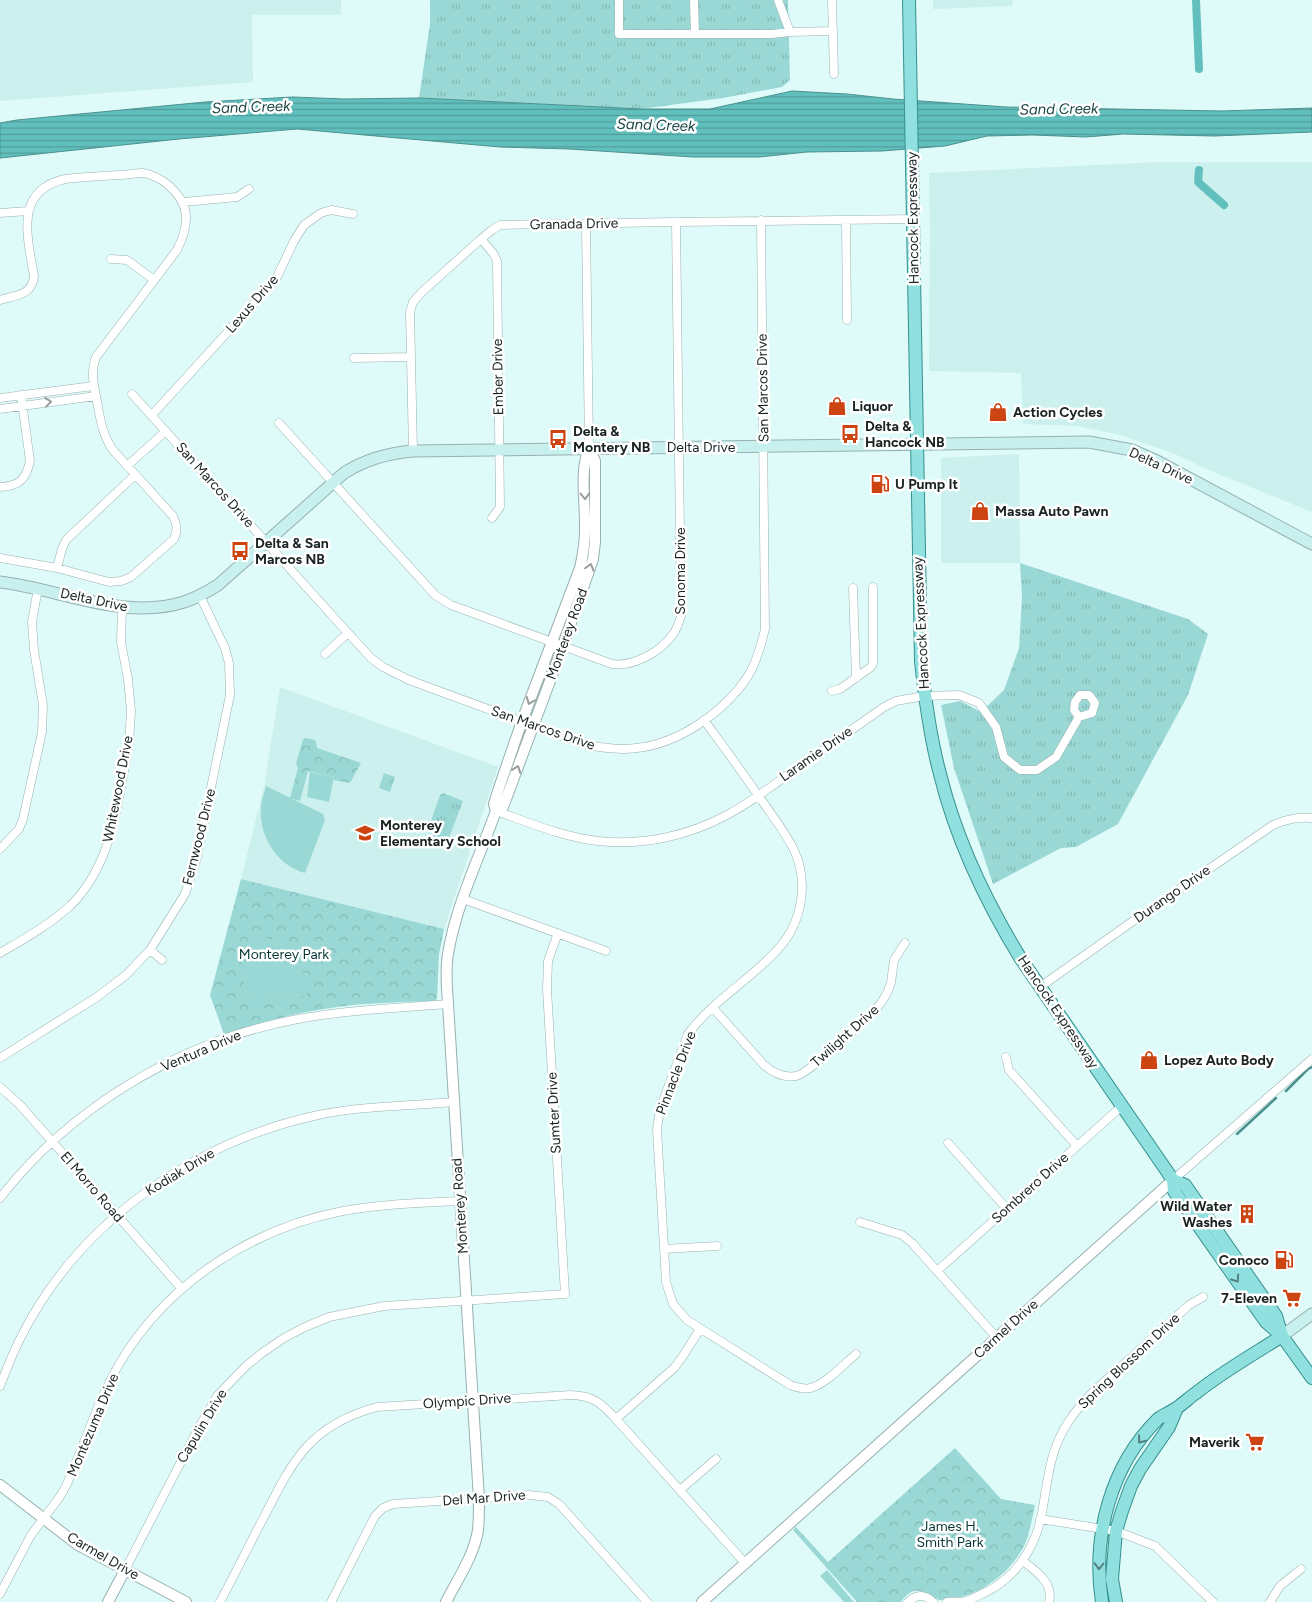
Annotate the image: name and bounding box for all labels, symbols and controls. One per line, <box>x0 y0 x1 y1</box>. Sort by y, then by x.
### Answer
water label: Sand Creek <box>211 97 291 117</box>
water label: Sand Creek <box>1020 99 1099 119</box>
water label: Sand Creek <box>616 115 696 135</box>
street label: Hancock Expressway <box>903 151 923 285</box>
street label: Granada Drive <box>530 215 619 233</box>
street label: Lexus Drive <box>222 271 282 337</box>
street label: San Marcos Drive <box>754 333 772 443</box>
street label: Ember Drive <box>489 338 507 415</box>
shop icon: Liquor <box>826 395 848 417</box>
one-way arrow <box>44 397 52 408</box>
place label: Liquor <box>852 398 894 415</box>
shop icon: Action Cycles <box>987 401 1009 423</box>
place label: Action Cycles <box>1013 404 1103 421</box>
place label: Delta & Hancock NB <box>865 418 945 451</box>
place label: Delta & Montery NB <box>573 423 651 456</box>
bus stop icon: Delta & Hancock NB <box>839 423 861 445</box>
bus stop icon: Delta & Montery NB <box>547 428 569 450</box>
street label: San Marcos Drive <box>172 439 258 531</box>
street label: Delta Drive <box>667 439 736 456</box>
street label: Delta Drive <box>1126 444 1196 488</box>
fuel station icon: U Pump It <box>869 473 891 495</box>
place label: U Pump It <box>895 476 959 493</box>
one-way arrow <box>579 492 590 500</box>
shop icon: Massa Auto Pawn <box>969 500 991 522</box>
place label: Massa Auto Pawn <box>995 503 1108 520</box>
street label: Sonoma Drive <box>672 527 689 615</box>
place label: Delta & San Marcos NB <box>255 535 329 568</box>
bus stop icon: Delta & San Marcos NB <box>229 540 251 562</box>
street label: Hancock Expressway <box>909 556 933 690</box>
one-way arrow <box>585 563 595 571</box>
street label: Delta Drive <box>59 585 130 616</box>
street label: Monterey Road <box>543 586 591 682</box>
one-way arrow <box>525 696 536 705</box>
street label: San Marcos Drive <box>489 702 598 754</box>
street label: Laramie Drive <box>776 722 856 785</box>
street label: Whitewood Drive <box>99 734 137 844</box>
one-way arrow <box>511 765 521 773</box>
street label: Fernwood Drive <box>179 787 219 887</box>
place label: Monterey Elementary School <box>380 817 501 850</box>
school or university icon: Monterey Elementary School <box>354 822 376 844</box>
street label: Durango Drive <box>1131 861 1214 927</box>
park label: Monterey Park <box>239 946 329 963</box>
street label: Hancock Expressway <box>1014 952 1103 1072</box>
street label: Twilight Drive <box>808 1001 883 1071</box>
street label: Ventura Drive <box>158 1026 244 1076</box>
street label: Pinnacle Drive <box>652 1028 700 1117</box>
shop icon: Lopez Auto Body <box>1138 1049 1160 1071</box>
place label: Lopez Auto Body <box>1164 1052 1275 1069</box>
street label: Sumter Drive <box>543 1071 565 1154</box>
street label: Kodiak Drive <box>142 1145 218 1199</box>
street label: El Morro Road <box>57 1148 127 1226</box>
street label: Sombrero Drive <box>988 1149 1072 1227</box>
street label: Monterey Road <box>448 1158 472 1254</box>
place label: Wild Water Washes <box>1160 1198 1233 1231</box>
building icon: Wild Water Washes <box>1236 1203 1258 1225</box>
fuel station icon: Conoco <box>1273 1249 1295 1271</box>
place label: Conoco <box>1219 1252 1269 1269</box>
one-way arrow <box>1230 1273 1239 1283</box>
supermarket icon: 7-Eleven <box>1281 1287 1303 1309</box>
place label: 7-Eleven <box>1221 1290 1277 1307</box>
street label: Carmel Drive <box>970 1296 1042 1362</box>
street label: Spring Blossom Drive <box>1075 1309 1184 1413</box>
street label: Montezuma Drive <box>64 1371 123 1479</box>
street label: Capulin Drive <box>173 1386 231 1466</box>
street label: Olympic Drive <box>422 1389 512 1413</box>
supermarket icon: Maverik <box>1244 1431 1266 1453</box>
one-way arrow <box>1138 1434 1147 1443</box>
place label: Maverik <box>1189 1434 1240 1451</box>
street label: Del Mar Drive <box>442 1487 527 1509</box>
park label: James H. Smith Park <box>917 1518 984 1551</box>
street label: Carmel Drive <box>64 1529 142 1584</box>
one-way arrow <box>1094 1562 1104 1570</box>

